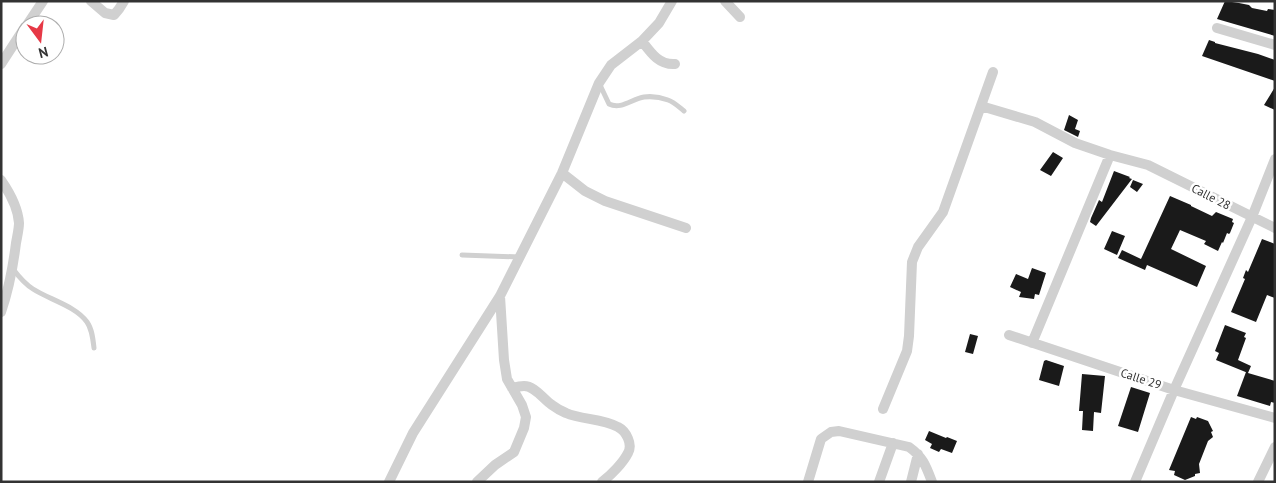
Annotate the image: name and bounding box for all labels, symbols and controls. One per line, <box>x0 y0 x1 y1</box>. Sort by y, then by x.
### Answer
north arrow <box>15 15 65 65</box>
text: N <box>37 43 50 62</box>
street label: Calle 28 <box>1189 180 1233 213</box>
street label: Calle 29 <box>1119 365 1163 392</box>

